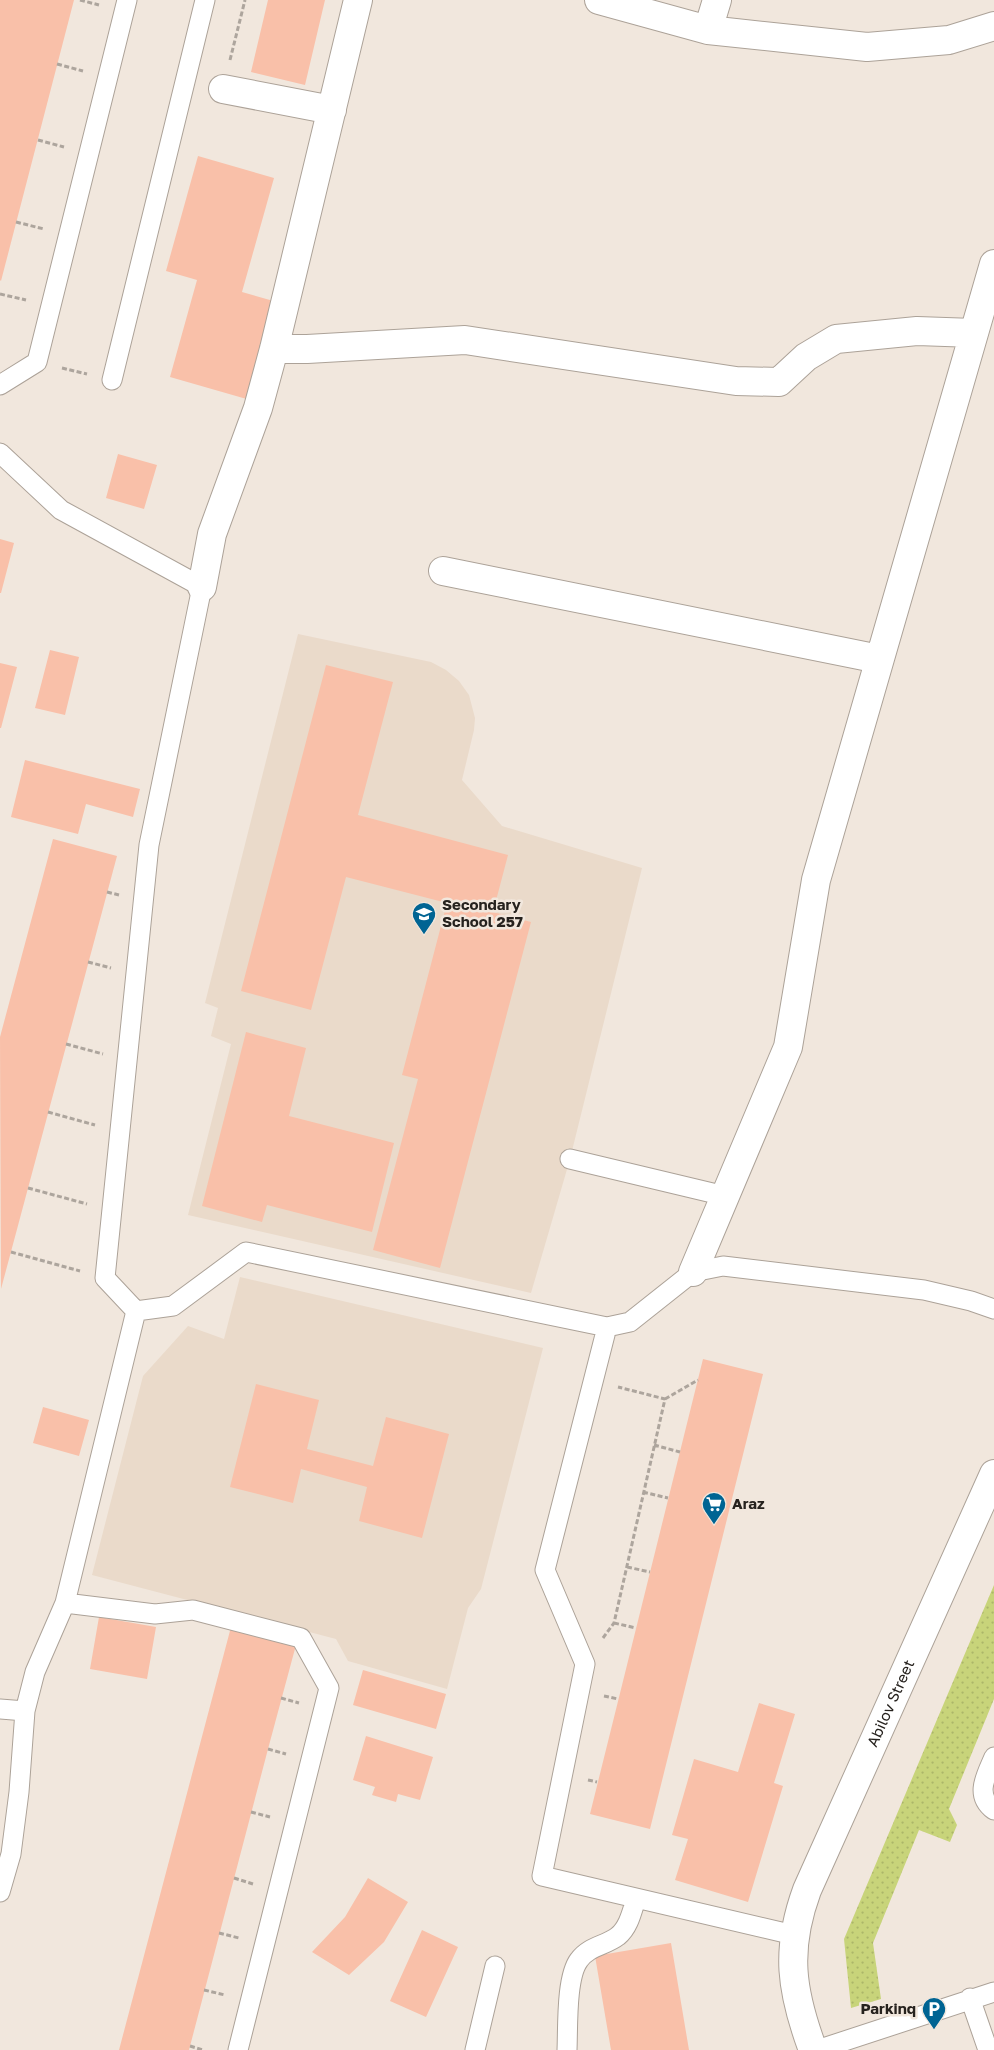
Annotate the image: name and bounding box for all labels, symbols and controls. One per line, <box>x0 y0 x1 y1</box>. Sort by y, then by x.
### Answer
place label: Secondary School 257 <box>442 895 523 930</box>
school or university icon: Secondary School 257 <box>411 901 437 935</box>
supermarket icon: Araz <box>701 1491 727 1525</box>
place label: Araz <box>732 1494 765 1512</box>
street label: Abilov Street <box>863 1657 917 1749</box>
parking icon: Parkinq <box>921 1996 947 2030</box>
place label: Parkinq <box>861 1999 916 2017</box>

